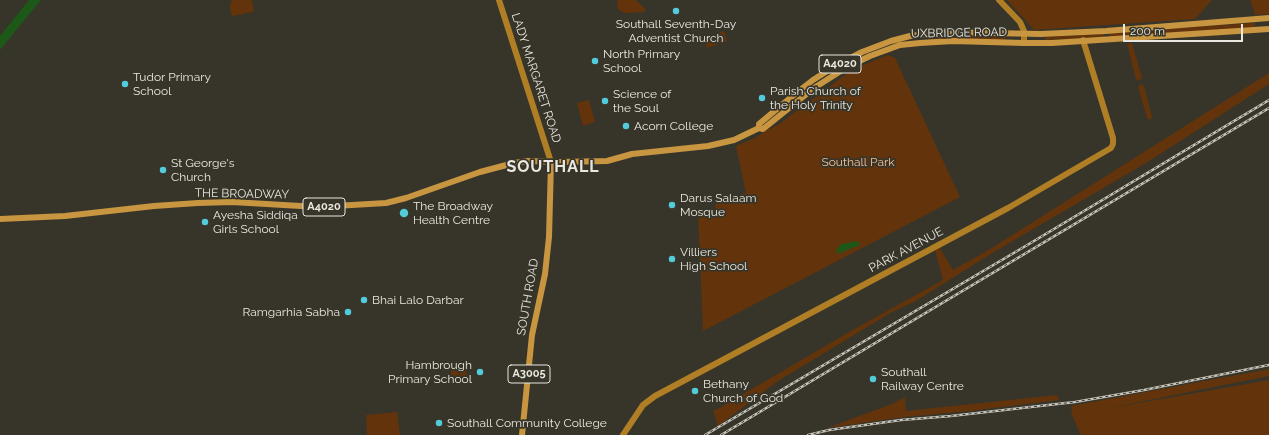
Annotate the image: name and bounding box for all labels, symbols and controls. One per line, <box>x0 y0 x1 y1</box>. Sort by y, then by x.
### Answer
marker: Southall Seventh-Day Adventist Church <box>671 6 681 16</box>
street label: LADY MARGARET ROAD <box>508 11 564 145</box>
scale bar <box>1125 16 1245 42</box>
place label: Southall Seventh-Day Adventist Church <box>616 17 736 45</box>
text: 200 m <box>1130 24 1165 38</box>
street label: UXBRIDGE ROAD <box>911 25 1007 41</box>
place label: North Primary School <box>603 47 680 75</box>
road number: A4020 <box>819 55 861 73</box>
marker: North Primary School <box>590 56 600 66</box>
place label: Tudor Primary School <box>133 70 211 98</box>
marker: Tudor Primary School <box>120 79 130 89</box>
place label: Parish Church of the Holy Trinity <box>770 84 861 112</box>
place label: Science of the Soul <box>613 87 671 115</box>
marker: Parish Church of the Holy Trinity <box>757 93 767 103</box>
marker: Science of the Soul <box>600 96 610 106</box>
place label: Acorn College <box>634 119 713 133</box>
marker: Acorn College <box>621 121 631 131</box>
park label: Southall Park <box>821 155 895 169</box>
place label: St George's Church <box>171 156 234 184</box>
district label: SOUTHALL <box>506 157 600 177</box>
marker: St George's Church <box>158 165 168 175</box>
street label: THE BROADWAY <box>195 186 289 202</box>
place label: Darus Salaam Mosque <box>680 191 756 219</box>
road number: A4020 <box>303 198 345 216</box>
place label: The Broadway Health Centre <box>413 199 493 227</box>
marker: Darus Salaam Mosque <box>667 200 677 210</box>
marker: The Broadway Health Centre <box>398 207 410 219</box>
place label: Ayesha Siddiqa Girls School <box>213 208 298 236</box>
marker: Ayesha Siddiqa Girls School <box>200 217 210 227</box>
street label: PARK AVENUE <box>866 224 946 276</box>
place label: Villiers High School <box>680 245 747 273</box>
marker: Villiers High School <box>667 254 677 264</box>
street label: SOUTH ROAD <box>514 257 542 337</box>
place label: Bhai Lalo Darbar <box>372 293 464 307</box>
marker: Bhai Lalo Darbar <box>359 295 369 305</box>
place label: Ramgarhia Sabha <box>243 305 340 319</box>
marker: Ramgarhia Sabha <box>343 307 353 317</box>
place label: Hambrough Primary School <box>388 358 472 386</box>
road number: A3005 <box>508 365 550 383</box>
place label: Southall Railway Centre <box>881 365 964 393</box>
marker: Hambrough Primary School <box>475 367 485 377</box>
marker: Southall Railway Centre <box>868 374 878 384</box>
place label: Bethany Church of God <box>703 377 783 405</box>
marker: Bethany Church of God <box>690 386 700 396</box>
place label: Southall Community College <box>447 416 607 430</box>
marker: Southall Community College <box>434 418 444 428</box>

